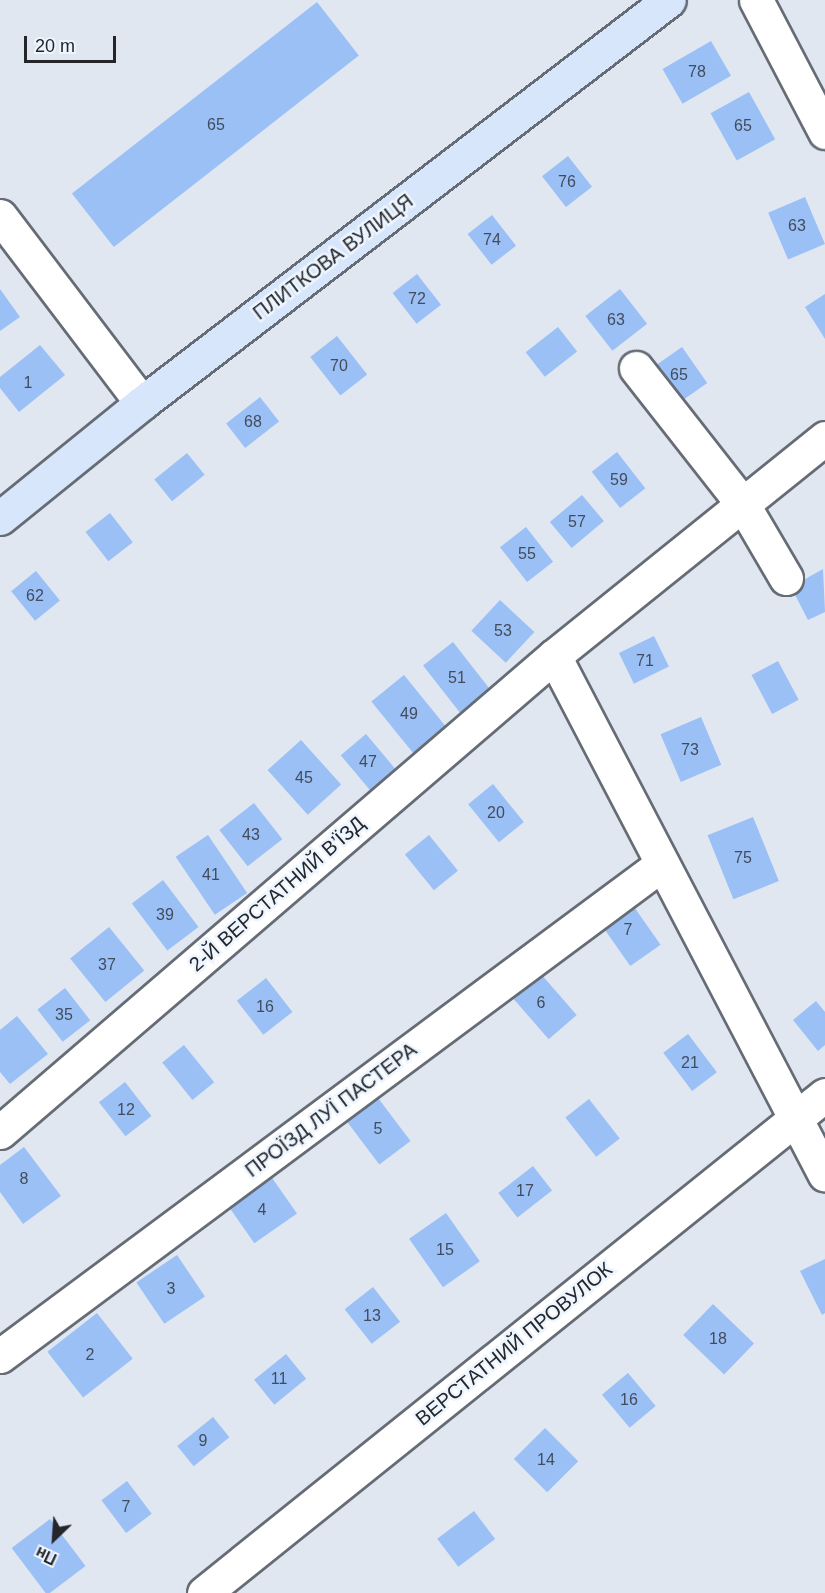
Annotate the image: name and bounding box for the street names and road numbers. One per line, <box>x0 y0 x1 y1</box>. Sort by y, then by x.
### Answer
street label: ПЛИТКОВА ВУЛИЦЯ <box>248 189 418 325</box>
street label: 2-Й ВЕРСТАТНИЙ В’ЇЗД <box>184 811 370 977</box>
street label: ПРОЇЗД ЛУЇ ПАСТЕРА <box>241 1038 421 1182</box>
street label: ВЕРСТАТНИЙ ПРОВУЛОК <box>411 1257 617 1431</box>

